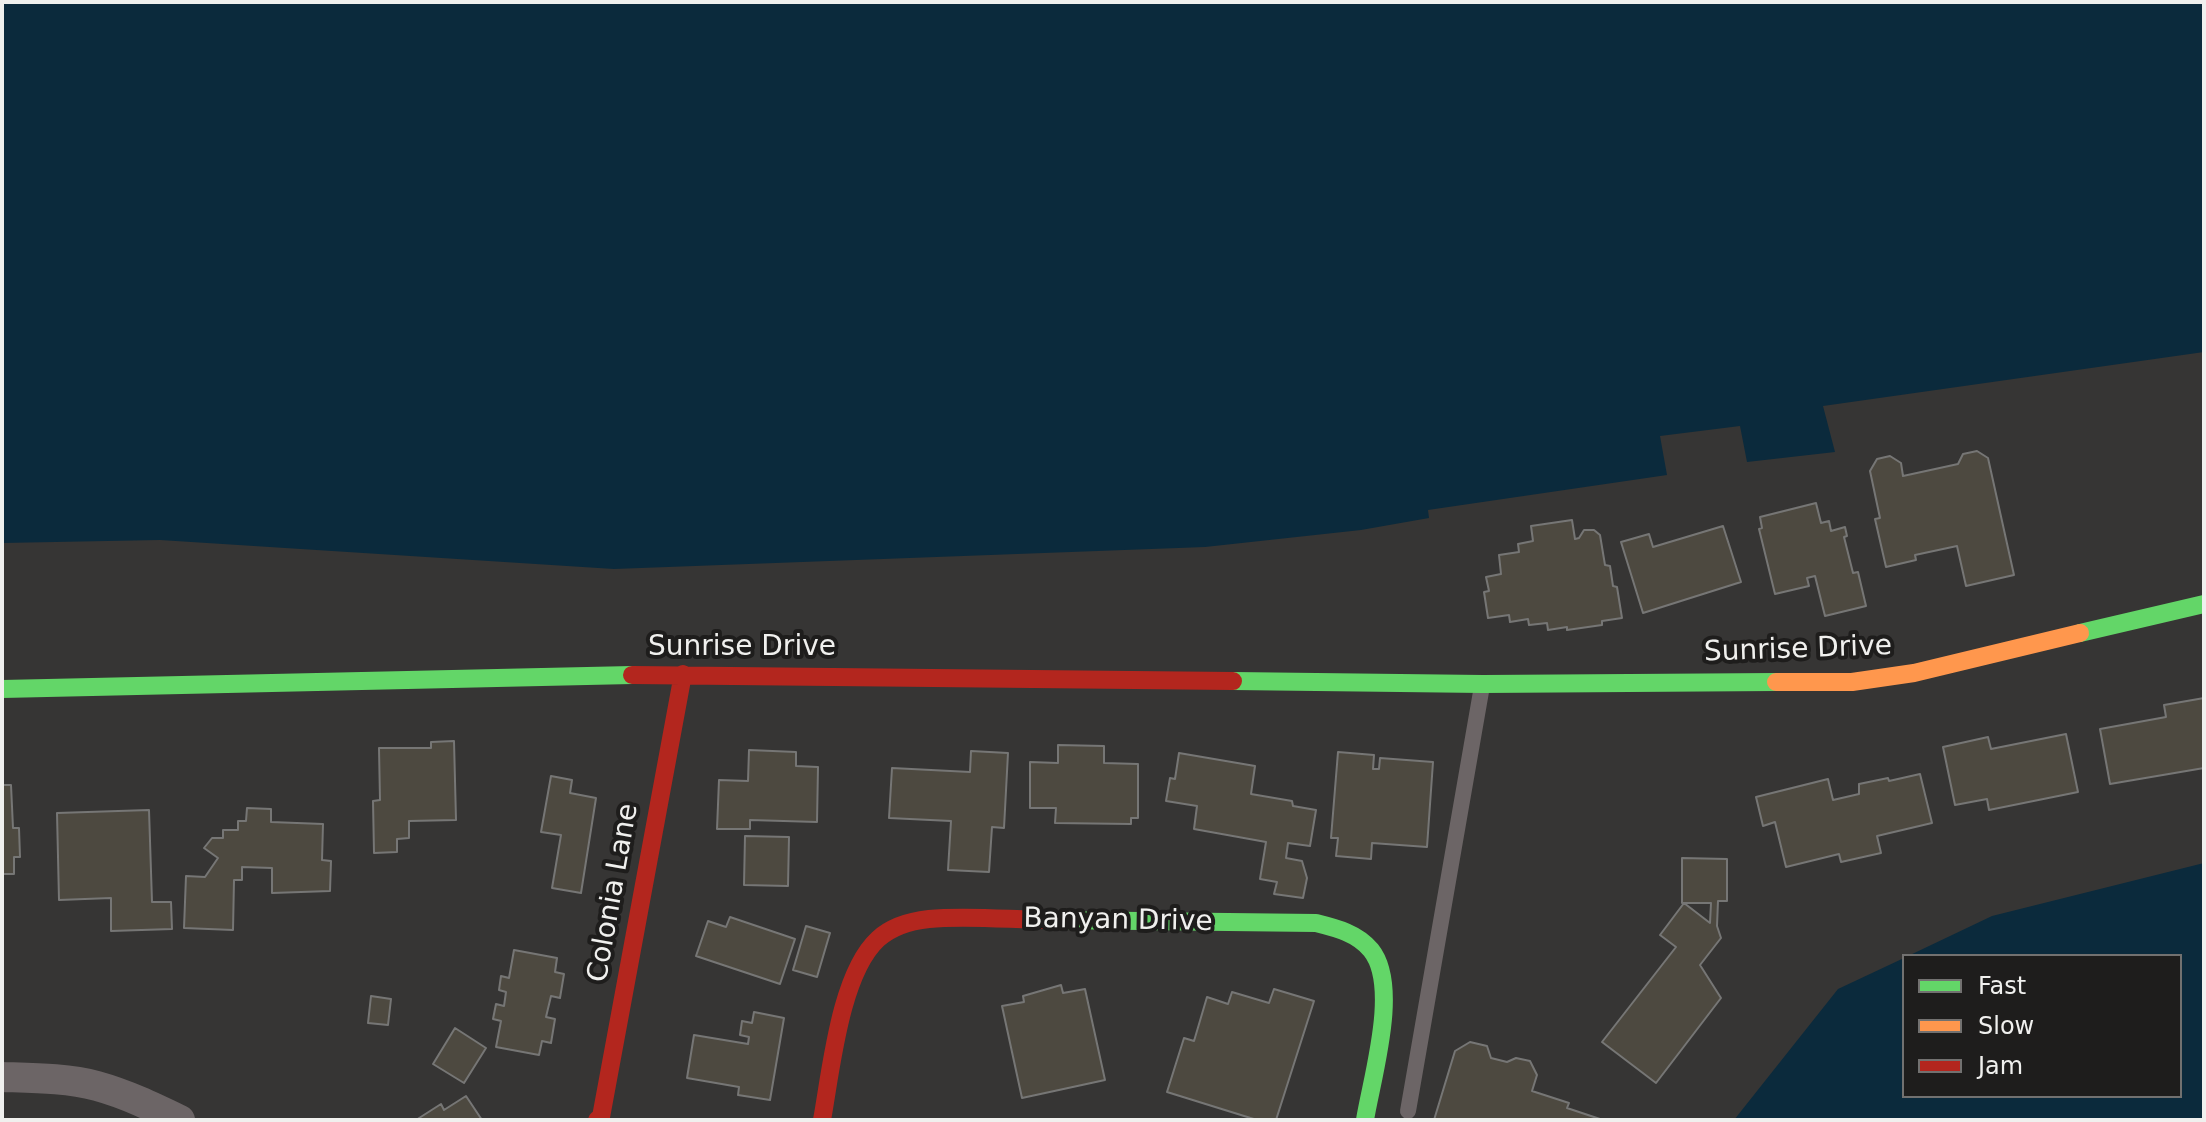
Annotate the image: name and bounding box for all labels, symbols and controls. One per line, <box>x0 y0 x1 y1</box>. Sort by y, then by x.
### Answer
street label: Sunrise Drive <box>1704 630 1892 670</box>
street label: Sunrise Drive <box>648 631 836 665</box>
street label: Colonia Lane <box>582 801 646 985</box>
street label: Banyan Drive <box>1023 903 1213 939</box>
legend <box>1902 954 2182 1098</box>
text: Fast <box>1978 972 2026 1000</box>
text: Slow <box>1978 1012 2034 1040</box>
text: Jam <box>1978 1052 2023 1080</box>

